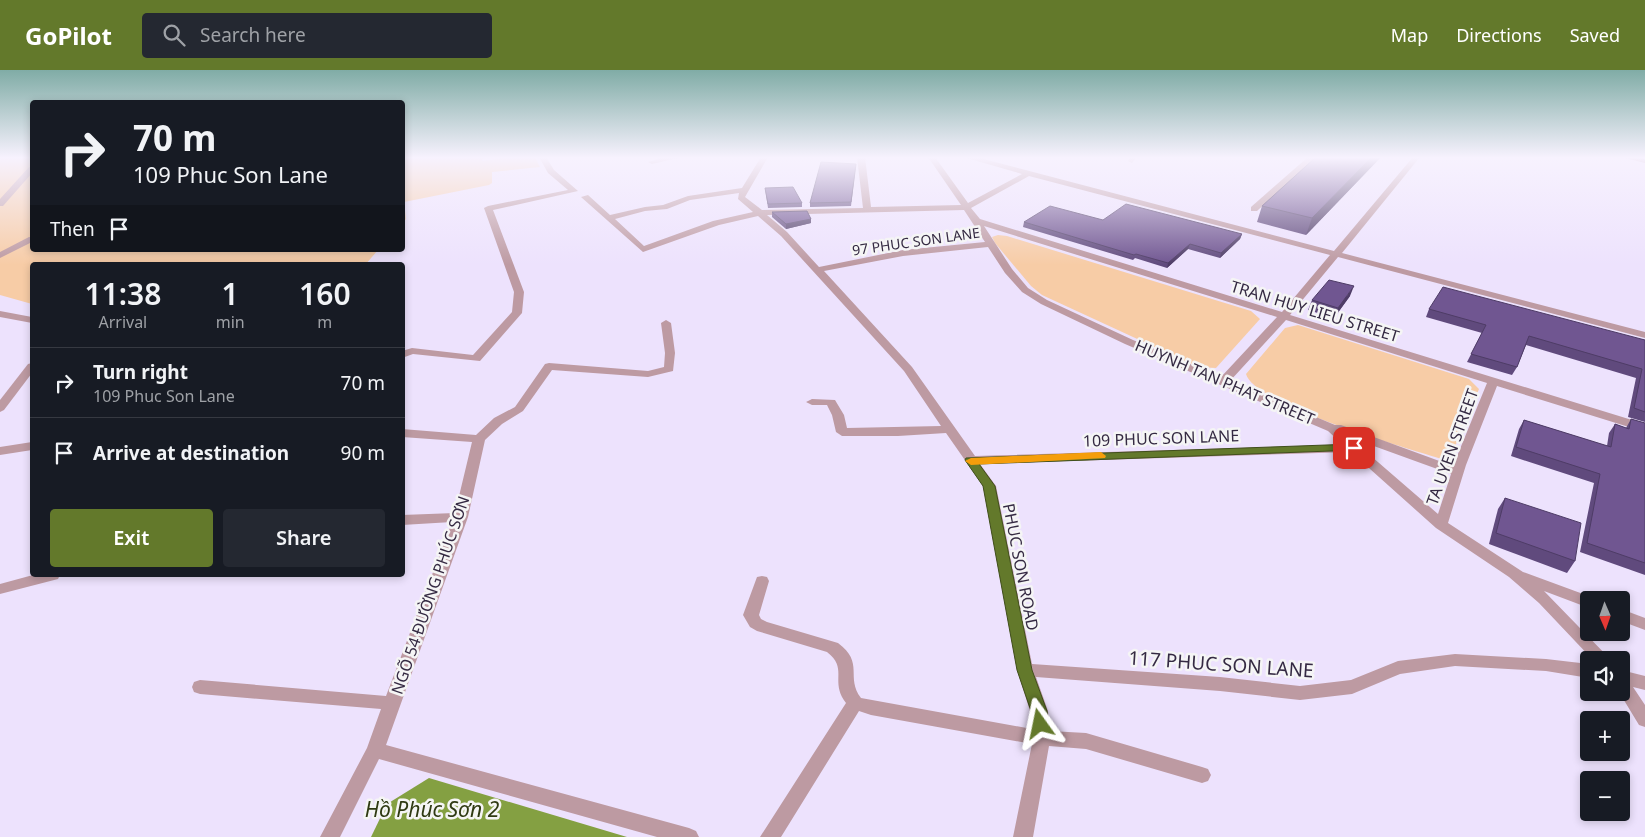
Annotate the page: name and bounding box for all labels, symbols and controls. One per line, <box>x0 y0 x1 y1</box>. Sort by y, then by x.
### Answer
search box <box>142 13 492 58</box>
text: GoPilot <box>25 19 112 52</box>
icon: search <box>160 21 188 49</box>
text: Search here <box>200 22 306 48</box>
text: Map <box>1391 23 1428 47</box>
text: Directions <box>1456 23 1542 47</box>
text: Saved <box>1570 23 1620 47</box>
text: 70 m <box>133 114 216 161</box>
icon: right <box>50 120 115 185</box>
text: 109 Phuc Son Lane <box>133 159 328 189</box>
icon: arrive <box>105 215 133 243</box>
text: Then <box>50 216 95 242</box>
street label: 97 PHUC SON LANE <box>851 223 981 259</box>
text: 11:38 <box>84 273 161 314</box>
text: 1 <box>222 273 239 314</box>
text: 160 <box>299 273 351 314</box>
street label: TRAN HUY LIEU STREET <box>1228 275 1402 347</box>
text: Arrival <box>98 311 147 333</box>
text: min <box>216 311 245 333</box>
text: m <box>317 311 332 333</box>
street label: HUYNH TAN PHAT STREET <box>1132 334 1318 430</box>
text: Turn right <box>93 359 188 385</box>
icon: right <box>50 369 78 397</box>
text: 70 m <box>341 370 385 396</box>
text: 109 Phuc Son Lane <box>93 385 235 407</box>
street label: TA UYEN STREET <box>1421 386 1483 508</box>
street label: 109 PHUC SON LANE <box>1082 424 1240 452</box>
pin <box>1333 427 1375 469</box>
icon: arrive <box>1340 434 1368 462</box>
icon: arrive <box>50 439 78 467</box>
text: Arrive at destination <box>93 440 289 466</box>
text: 90 m <box>341 440 385 466</box>
street label: NGÕ 54 ĐƯỜNG PHÚC SƠN <box>386 493 474 697</box>
street label: PHUC SON ROAD <box>998 502 1044 632</box>
button: Exit <box>50 509 213 567</box>
button: Share <box>223 509 385 567</box>
north arrow <box>1580 591 1630 641</box>
map controls <box>1580 591 1630 821</box>
street label: 117 PHUC SON LANE <box>1127 645 1315 683</box>
button: sound <box>1580 651 1630 701</box>
position arrow <box>1013 697 1065 749</box>
button: + <box>1580 711 1630 761</box>
button: − <box>1580 771 1630 821</box>
water label: Hồ Phúc Sơn 2 <box>365 795 500 823</box>

